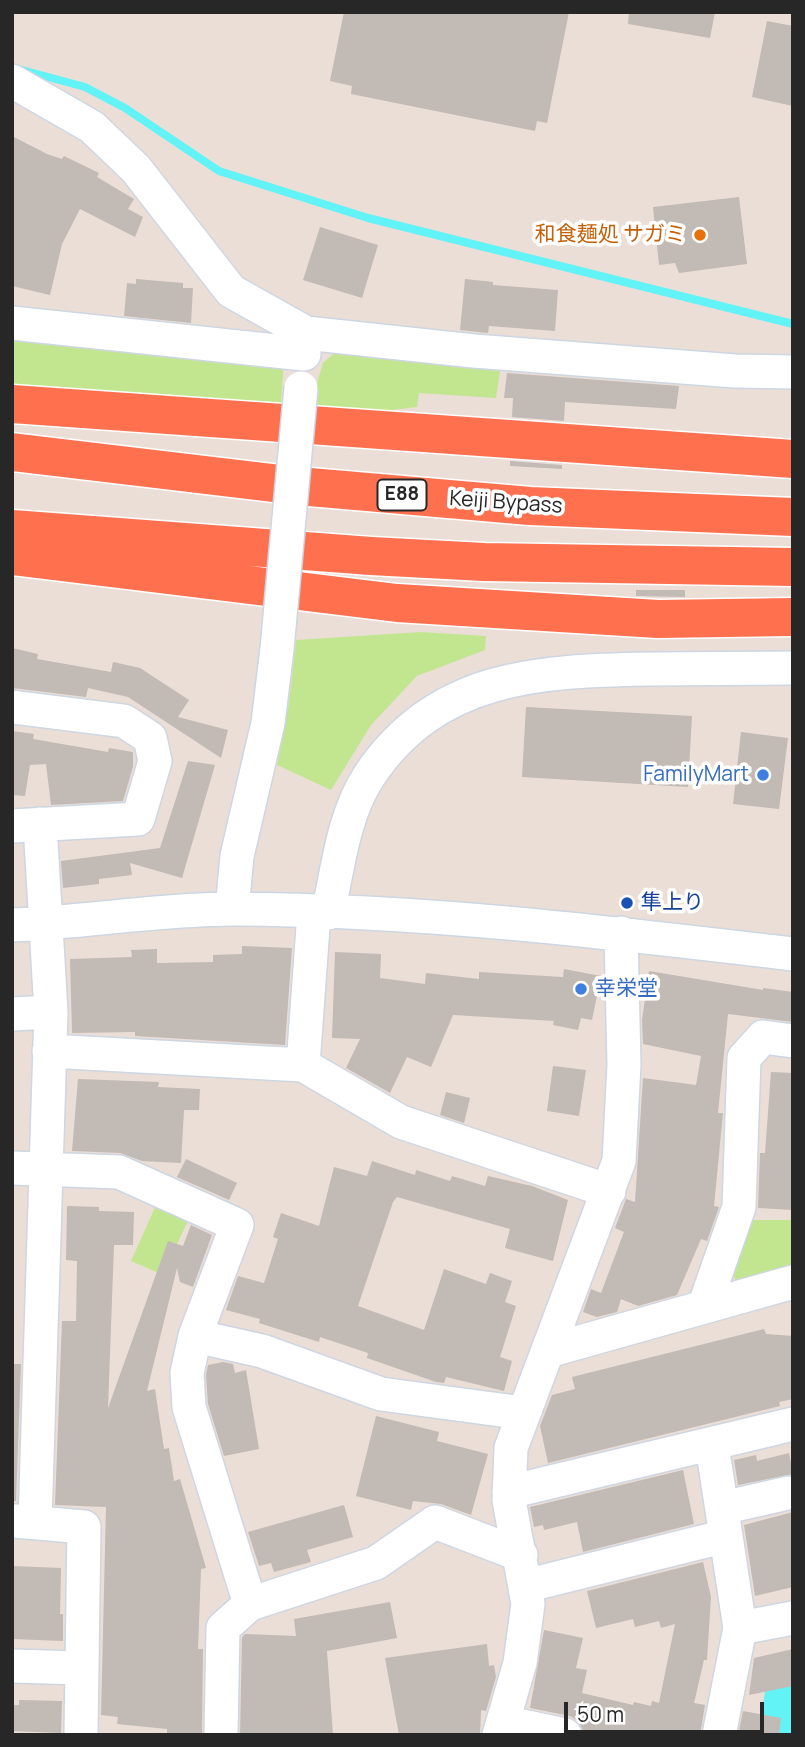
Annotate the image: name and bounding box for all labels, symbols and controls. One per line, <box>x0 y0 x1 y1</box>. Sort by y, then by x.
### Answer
place label: 和食麺処 サガミ <box>535 222 686 248</box>
marker: 和食麺処 サガミ <box>692 227 708 243</box>
road number: E88 <box>378 480 426 510</box>
street label: Keiji Bypass <box>449 486 563 520</box>
place label: FamilyMart <box>643 762 749 788</box>
marker: FamilyMart <box>755 767 771 783</box>
place label: 隼上り <box>641 890 704 916</box>
marker: 隼上り <box>619 895 635 911</box>
place label: 幸栄堂 <box>595 976 658 1002</box>
marker: 幸栄堂 <box>573 981 589 997</box>
scale bar <box>567 1688 766 1732</box>
text: 50 m <box>577 1700 624 1728</box>

